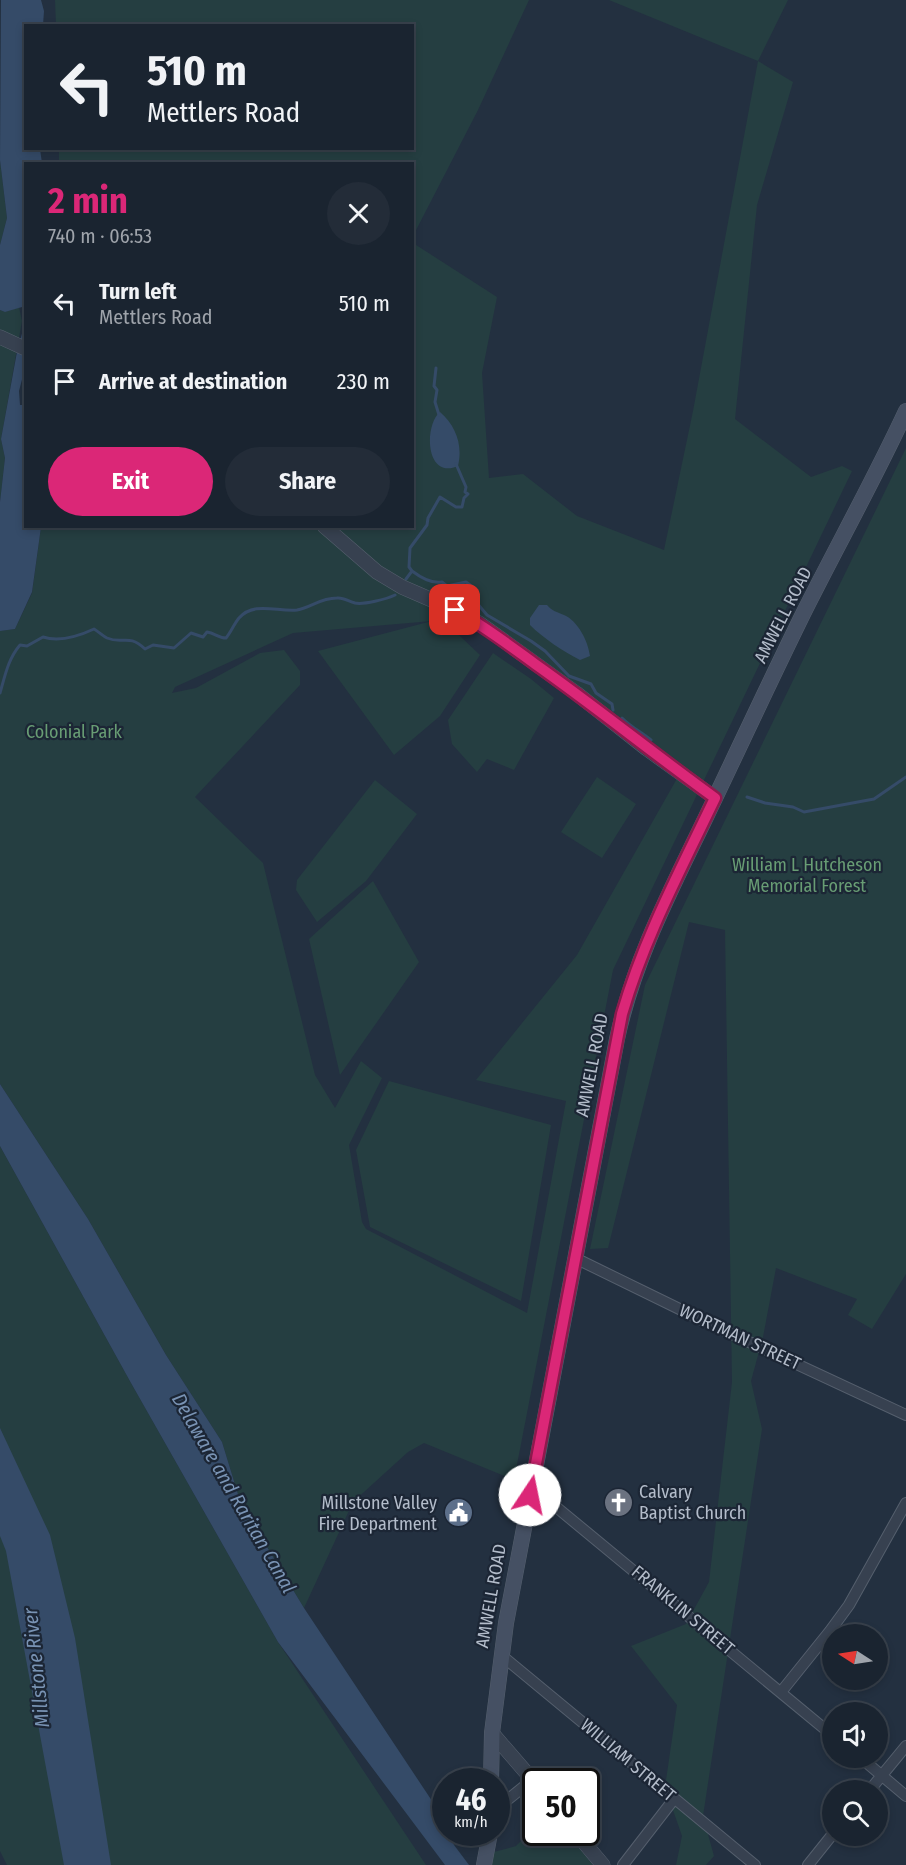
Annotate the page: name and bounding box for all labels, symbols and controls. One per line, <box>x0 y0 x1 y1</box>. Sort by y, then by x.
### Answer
text: 510 m <box>147 46 247 96</box>
icon: left <box>48 48 126 126</box>
text: Mettlers Road <box>147 97 300 129</box>
text: 2 min <box>48 179 128 223</box>
button: close <box>327 182 390 245</box>
text: 740 m · 06:53 <box>48 224 152 248</box>
text: Turn left <box>99 278 177 305</box>
icon: left <box>48 287 81 320</box>
text: 510 m <box>339 290 390 317</box>
text: Mettlers Road <box>99 305 212 329</box>
icon: arrive <box>48 365 81 398</box>
text: Arrive at destination <box>99 368 287 395</box>
text: 230 m <box>337 368 390 395</box>
button: Exit <box>48 447 213 516</box>
button: Share <box>225 447 390 516</box>
street label: AMWELL ROAD <box>749 563 817 667</box>
pin <box>429 584 480 635</box>
icon: arrive <box>438 593 471 626</box>
park label: Colonial Park <box>26 721 123 743</box>
park label: William L Hutcheson Memorial Forest <box>732 854 882 897</box>
street label: AMWELL ROAD <box>571 1011 613 1119</box>
street label: WORTMAN STREET <box>676 1299 805 1375</box>
water label: Delaware and Raritan Canal <box>167 1389 301 1597</box>
position arrow <box>498 1463 562 1527</box>
place label: Calvary Baptist Church <box>639 1481 746 1524</box>
church icon: Calvary Baptist Church <box>602 1486 634 1518</box>
place label: Millstone Valley Fire Department <box>318 1492 437 1535</box>
public building icon: Millstone Valley Fire Department <box>442 1497 474 1529</box>
street label: AMWELL ROAD <box>471 1542 511 1650</box>
street label: FRANKLIN STREET <box>627 1561 739 1660</box>
water label: Millstone River <box>18 1606 54 1729</box>
north arrow <box>822 1624 888 1690</box>
map controls <box>822 1624 888 1846</box>
button: sound <box>822 1702 888 1768</box>
street label: WILLIAM STREET <box>576 1714 680 1807</box>
speed limit sign: 50 <box>522 1768 600 1846</box>
button: search <box>822 1780 888 1846</box>
text: 46 <box>455 1782 487 1818</box>
text: km/h <box>454 1813 488 1831</box>

